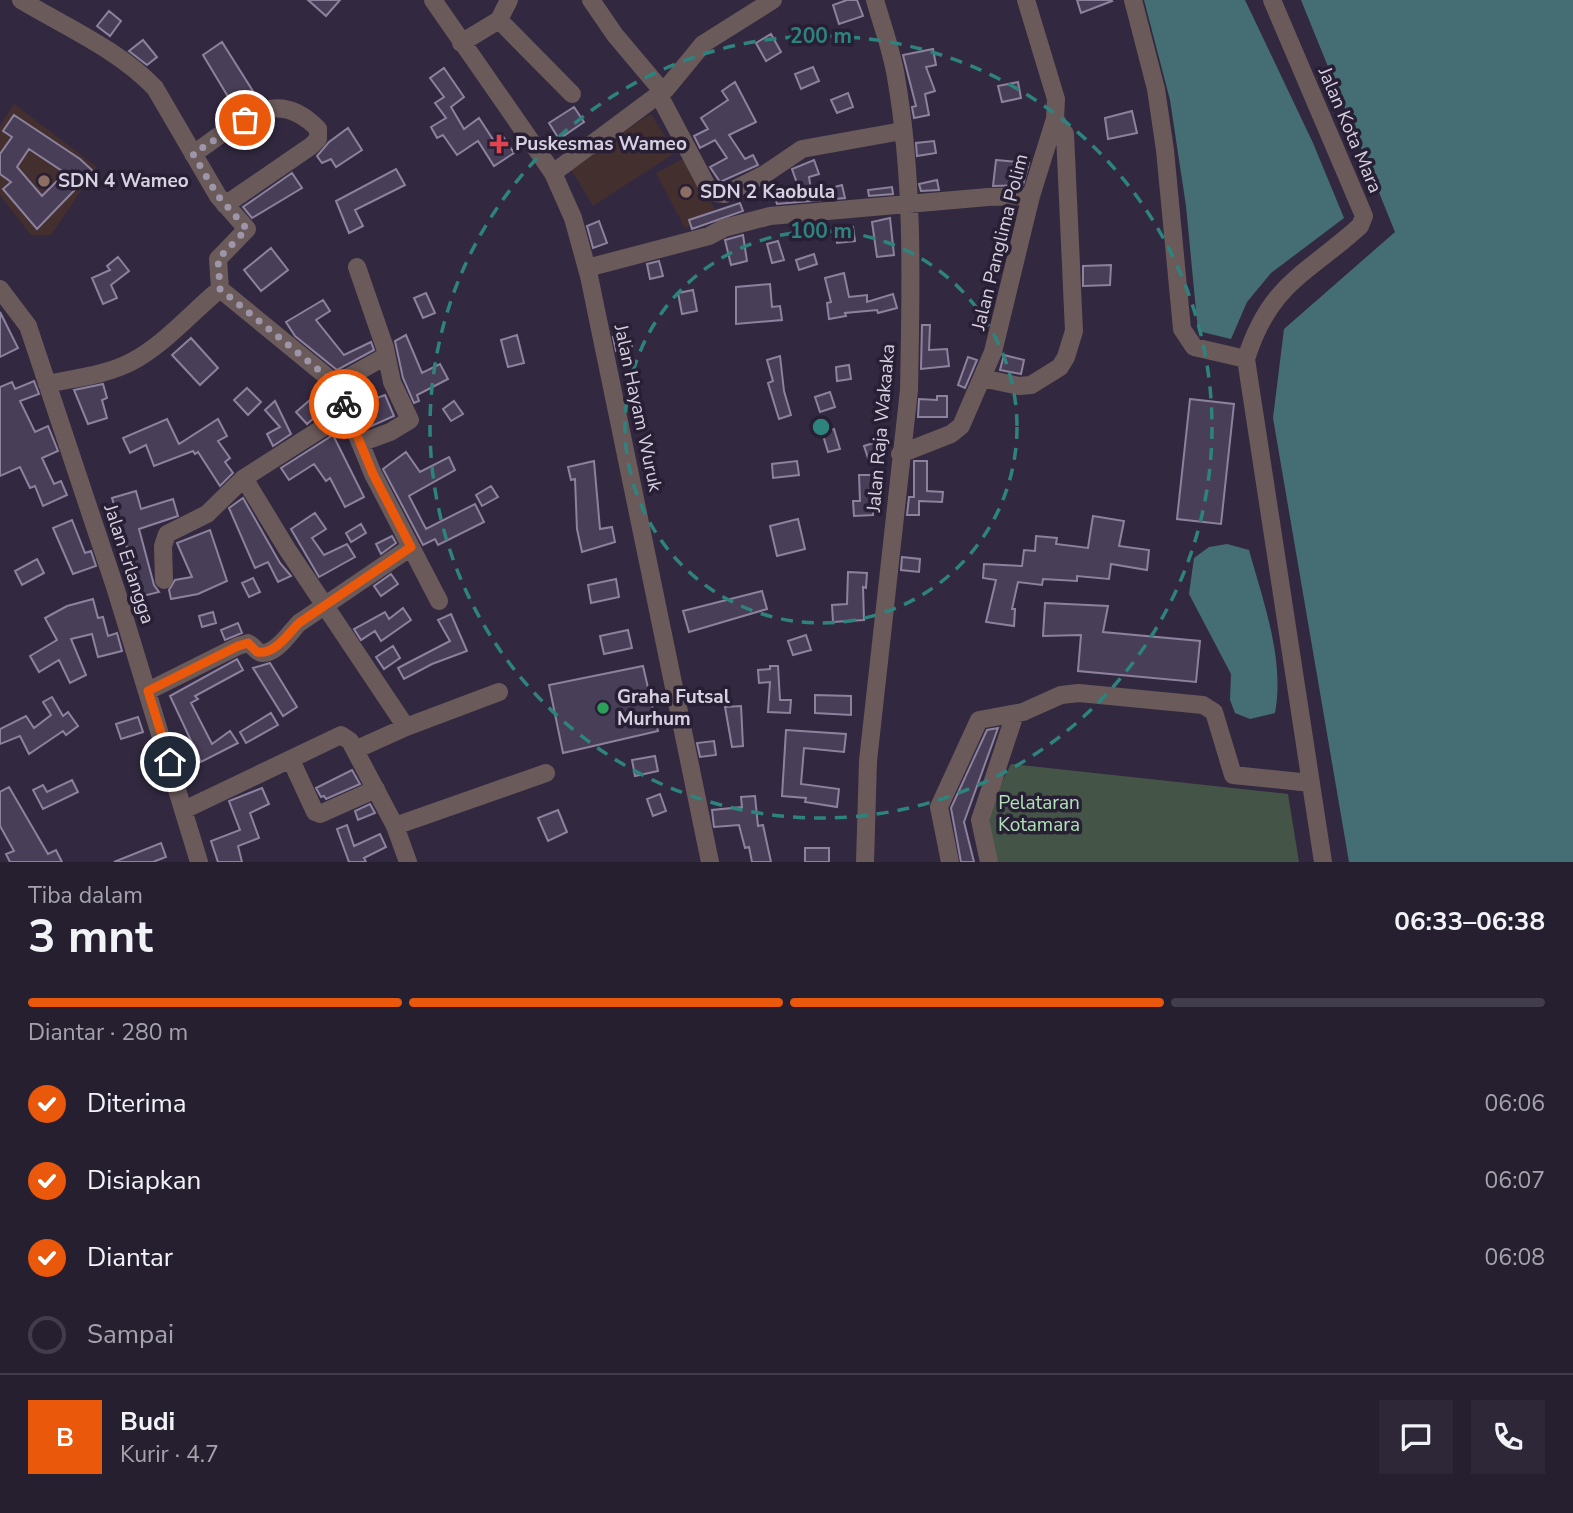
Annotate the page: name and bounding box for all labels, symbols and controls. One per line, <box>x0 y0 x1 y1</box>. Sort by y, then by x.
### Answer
text: 200 m <box>790 22 852 50</box>
street label: Jalan Kota Mara <box>1311 62 1388 197</box>
pin <box>215 90 275 150</box>
icon: bag <box>226 101 264 139</box>
place label: Puskesmas Wameo <box>515 131 687 157</box>
marker: Puskesmas Wameo <box>489 134 509 154</box>
street label: Jalan Panglima Polim <box>965 151 1034 334</box>
place label: SDN 4 Wameo <box>58 168 189 194</box>
marker: SDN 4 Wameo <box>36 173 52 189</box>
place label: SDN 2 Kaobula <box>700 179 835 205</box>
marker: SDN 2 Kaobula <box>678 184 694 200</box>
text: 100 m <box>790 217 852 245</box>
street label: Jalan Hayam Wuruk <box>607 321 669 495</box>
street label: Jalan Raja Wakaaka <box>861 343 901 514</box>
courier <box>309 369 379 439</box>
icon: bike <box>325 385 363 423</box>
centre of rings <box>809 415 833 439</box>
street label: Jalan Erlangga <box>97 500 161 627</box>
place label: Graha Futsal Murhum <box>617 684 730 732</box>
marker: Graha Futsal Murhum <box>595 700 611 716</box>
pin <box>140 732 200 792</box>
icon: home <box>151 743 189 781</box>
park label: Pelataran Kotamara <box>998 790 1080 838</box>
text: Tiba dalam <box>28 880 143 911</box>
text: 06:33–06:38 <box>1394 904 1545 939</box>
text: 3 mnt <box>28 905 153 968</box>
text: Diantar · 280 m <box>28 1017 188 1048</box>
icon: check <box>28 1085 66 1123</box>
text: Diterima <box>87 1086 187 1121</box>
text: 06:06 <box>1485 1088 1545 1119</box>
icon: check <box>28 1162 66 1200</box>
text: Disiapkan <box>87 1163 201 1198</box>
text: 06:07 <box>1485 1165 1545 1196</box>
icon: check <box>28 1239 66 1277</box>
text: Diantar <box>87 1240 173 1275</box>
text: 06:08 <box>1485 1242 1545 1273</box>
text: Sampai <box>87 1317 174 1352</box>
button: chat <box>1379 1400 1453 1474</box>
button: phone <box>1471 1400 1545 1474</box>
text: Budi <box>120 1404 175 1439</box>
text: B <box>56 1420 74 1455</box>
text: Kurir · 4.7 <box>120 1439 219 1470</box>

